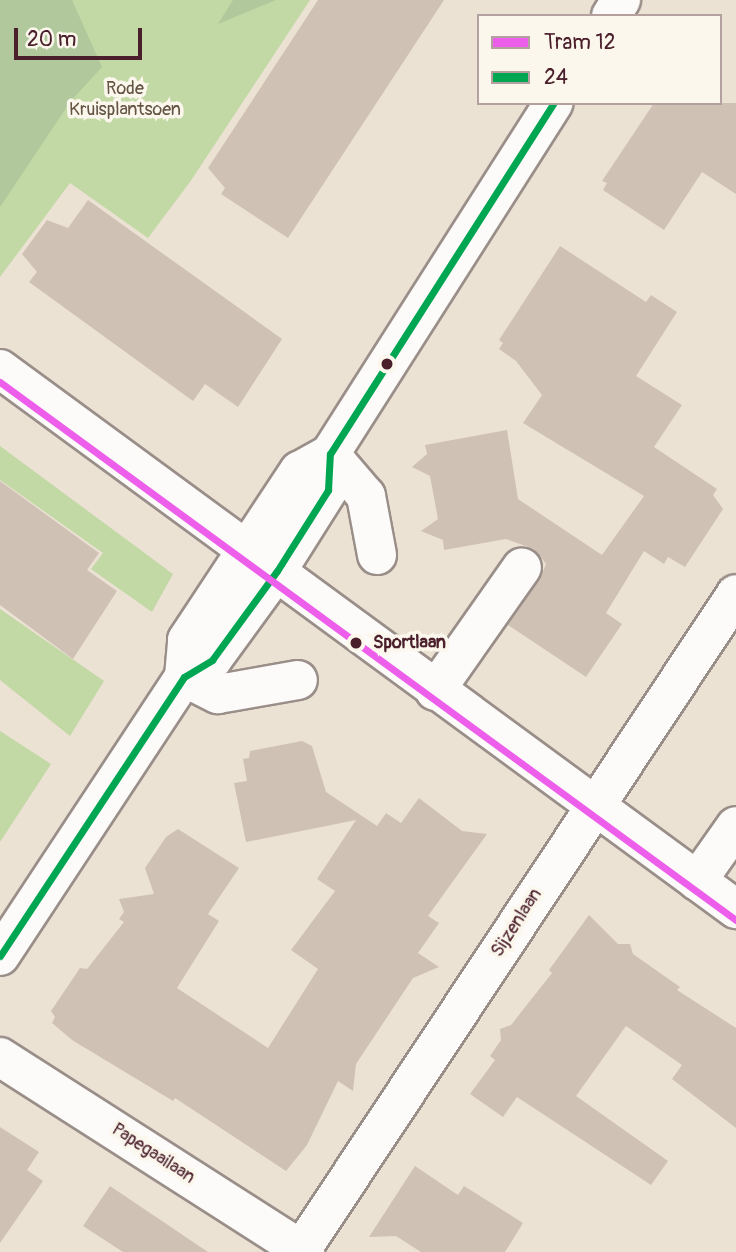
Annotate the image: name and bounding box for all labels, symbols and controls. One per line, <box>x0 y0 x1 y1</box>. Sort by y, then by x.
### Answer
scale bar <box>18 14 145 58</box>
legend <box>477 14 722 105</box>
text: 20 m <box>27 26 76 53</box>
text: Tram 12 <box>544 29 615 56</box>
text: 24 <box>544 64 568 91</box>
park label: Rode Kruisplantsoen <box>69 79 181 122</box>
unlabelled marker <box>380 357 394 371</box>
marker: Sportlaan <box>345 632 367 654</box>
place label: Sportlaan <box>373 632 446 654</box>
street label: Sijzenlaan <box>487 885 547 961</box>
street label: Papegaailaan <box>107 1119 199 1189</box>

